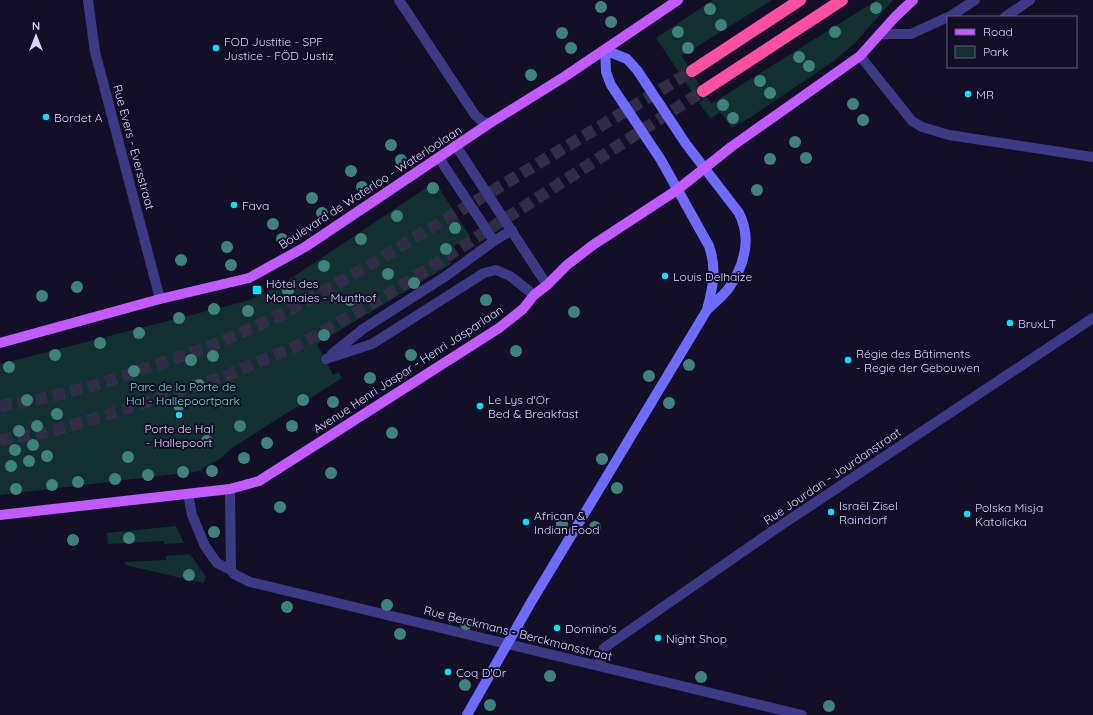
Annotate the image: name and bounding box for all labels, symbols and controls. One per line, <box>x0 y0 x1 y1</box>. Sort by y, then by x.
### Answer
north arrow <box>16 16 56 56</box>
legend <box>947 16 1077 68</box>
text: N <box>32 19 40 33</box>
text: Road <box>983 24 1013 39</box>
place label: FOD Justitie - SPF Justice - FÖD Justiz <box>224 34 334 63</box>
marker: FOD Justitie - SPF Justice - FÖD Justiz <box>211 43 221 53</box>
text: Park <box>983 44 1008 59</box>
street label: Rue Evers - Eversstraat <box>110 83 158 211</box>
place label: MR <box>976 87 994 102</box>
marker: MR <box>963 89 973 99</box>
place label: Bordet A <box>54 110 103 125</box>
marker: Bordet A <box>41 112 51 122</box>
street label: Boulevard de Waterloo - Waterloolaan <box>276 122 464 252</box>
place label: Fava <box>242 198 269 213</box>
marker: Fava <box>229 200 239 210</box>
place label: Louis Delhaize <box>673 269 752 284</box>
marker: Louis Delhaize <box>660 271 670 281</box>
place label: Hôtel des Monnaies - Munthof <box>266 276 377 305</box>
marker: Hôtel des Monnaies - Munthof <box>251 284 263 296</box>
street label: Avenue Henri Jaspar - Henri Jasparlaan <box>310 302 506 436</box>
place label: BruxLT <box>1018 316 1056 331</box>
marker: BruxLT <box>1005 318 1015 328</box>
place label: Régie des Bâtiments - Regie der Gebouwen <box>856 346 980 375</box>
marker: Régie des Bâtiments - Regie der Gebouwen <box>843 355 853 365</box>
park label: Parc de la Porte de Hal - Hallepoortpark <box>126 379 240 408</box>
place label: Le Lys d'Or Bed & Breakfast <box>488 392 579 421</box>
marker: Le Lys d'Or Bed & Breakfast <box>475 401 485 411</box>
marker: Porte de Hal - Hallepoort <box>174 410 184 420</box>
place label: Porte de Hal - Hallepoort <box>145 421 213 450</box>
street label: Rue Jourdan - Jourdanstraat <box>760 424 904 528</box>
place label: Israël Zisel Raindorf <box>839 498 898 527</box>
place label: Polska Misja Katolicka <box>975 500 1043 529</box>
marker: Israël Zisel Raindorf <box>826 507 836 517</box>
place label: African & Indian Food <box>534 508 600 537</box>
marker: Polska Misja Katolicka <box>962 509 972 519</box>
marker: African & Indian Food <box>521 517 531 527</box>
street label: Rue Berckmans - Berckmansstraat <box>422 602 614 664</box>
place label: Domino's <box>565 621 617 636</box>
marker: Domino's <box>552 623 562 633</box>
place label: Night Shop <box>666 631 727 646</box>
marker: Night Shop <box>653 633 663 643</box>
place label: Coq D'Or <box>456 665 507 680</box>
marker: Coq D'Or <box>443 667 453 677</box>

